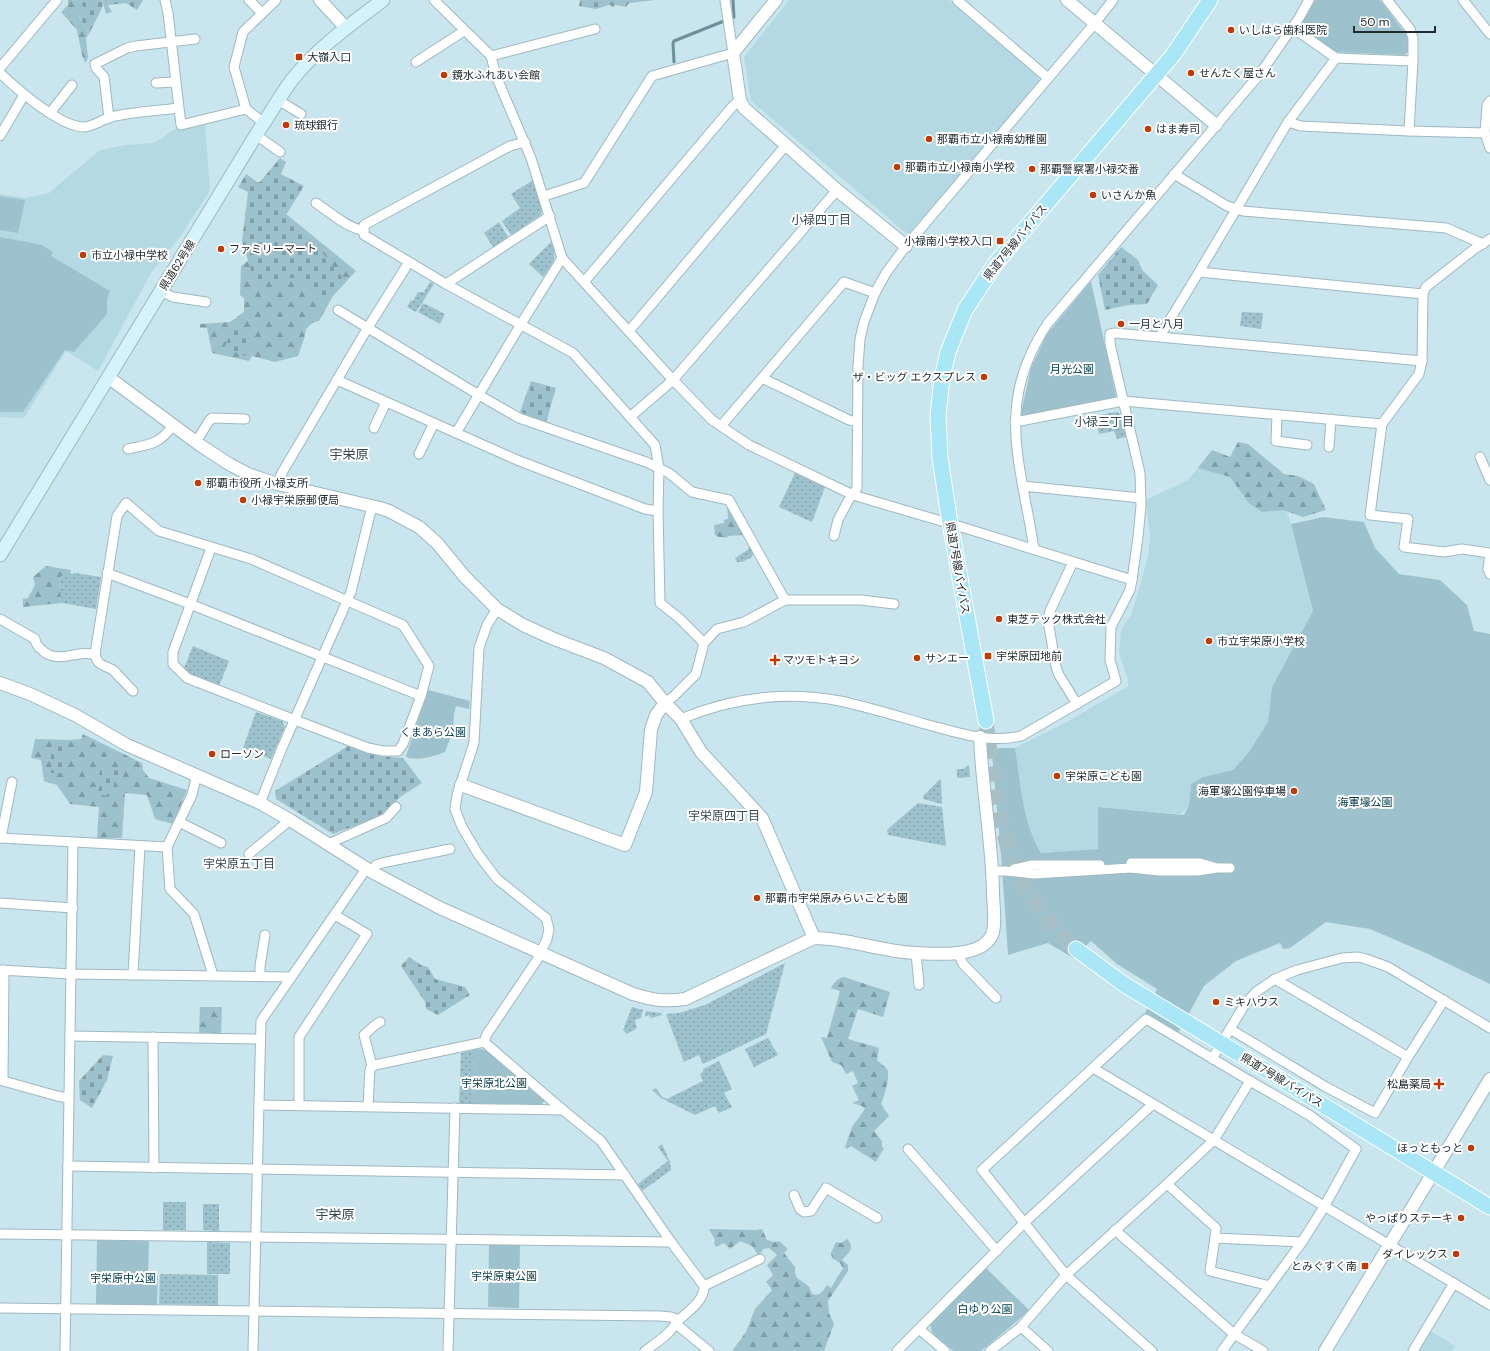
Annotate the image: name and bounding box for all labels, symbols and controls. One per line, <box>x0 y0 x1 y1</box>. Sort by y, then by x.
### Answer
scale bar <box>1354 8 1435 34</box>
text: 50 m <box>1360 14 1389 30</box>
place label: いしはら歯科医院 <box>1239 23 1327 37</box>
marker: いしはら歯科医院 <box>1226 25 1236 35</box>
place label: 大嶺入口 <box>307 50 351 64</box>
marker: 大嶺入口 <box>294 52 304 62</box>
place label: せんたく屋さん <box>1199 66 1276 80</box>
place label: 鏡水ふれあい会館 <box>452 68 540 82</box>
marker: せんたく屋さん <box>1186 68 1196 78</box>
marker: 鏡水ふれあい会館 <box>439 70 449 80</box>
place label: 琉球銀行 <box>294 118 338 132</box>
marker: 琉球銀行 <box>281 120 291 130</box>
place label: はま寿司 <box>1156 122 1200 136</box>
marker: はま寿司 <box>1143 124 1153 134</box>
place label: 那覇市立小禄南幼稚園 <box>937 132 1047 146</box>
marker: 那覇市立小禄南幼稚園 <box>924 134 934 144</box>
place label: 那覇市立小禄南小学校 <box>905 160 1015 174</box>
marker: 那覇市立小禄南小学校 <box>892 162 902 172</box>
place label: 那覇警察署小禄交番 <box>1040 162 1139 176</box>
marker: 那覇警察署小禄交番 <box>1027 164 1037 174</box>
place label: いさんか魚 <box>1101 188 1156 202</box>
marker: いさんか魚 <box>1088 190 1098 200</box>
street label: 県道7号線バイパス <box>980 201 1050 283</box>
district label: 小禄四丁目 <box>791 212 851 228</box>
place label: 小禄南小学校入口 <box>904 234 992 248</box>
marker: 小禄南小学校入口 <box>995 236 1005 246</box>
street label: 県道62号線 <box>156 237 198 293</box>
place label: ファミリーマート <box>229 242 317 256</box>
marker: ファミリーマート <box>216 244 226 254</box>
place label: 市立小禄中学校 <box>91 248 168 262</box>
marker: 市立小禄中学校 <box>78 250 88 260</box>
place label: 一月と八月 <box>1129 317 1184 331</box>
marker: 一月と八月 <box>1116 319 1126 329</box>
park label: 月光公園 <box>1050 362 1094 376</box>
place label: ザ・ビッグ エクスプレス <box>852 370 976 384</box>
marker: ザ・ビッグ エクスプレス <box>979 372 989 382</box>
district label: 小禄三丁目 <box>1074 414 1134 430</box>
district label: 宇栄原 <box>329 446 369 463</box>
place label: 那覇市役所 小禄支所 <box>206 476 309 490</box>
marker: 那覇市役所 小禄支所 <box>193 478 203 488</box>
place label: 小禄宇栄原郵便局 <box>251 493 339 507</box>
marker: 小禄宇栄原郵便局 <box>238 495 248 505</box>
street label: 県道7号線バイパス <box>943 521 973 615</box>
place label: 東芝テック株式会社 <box>1007 612 1106 626</box>
marker: 東芝テック株式会社 <box>994 614 1004 624</box>
place label: 市立宇栄原小学校 <box>1217 634 1305 648</box>
marker: 市立宇栄原小学校 <box>1204 636 1214 646</box>
place label: 宇栄原団地前 <box>996 649 1062 663</box>
place label: サンエー <box>925 651 969 665</box>
marker: 宇栄原団地前 <box>983 651 993 661</box>
place label: マツモトキヨシ <box>783 653 860 667</box>
marker: サンエー <box>912 653 922 663</box>
marker: マツモトキヨシ <box>770 655 780 665</box>
park label: くまあら公園 <box>400 725 466 739</box>
place label: ローソン <box>220 747 264 761</box>
marker: ローソン <box>207 749 217 759</box>
place label: 宇栄原こども園 <box>1065 769 1142 783</box>
marker: 宇栄原こども園 <box>1052 771 1062 781</box>
place label: 海軍壕公園停車場 <box>1198 784 1286 798</box>
marker: 海軍壕公園停車場 <box>1289 786 1299 796</box>
park label: 海軍壕公園 <box>1338 795 1393 809</box>
district label: 宇栄原四丁目 <box>688 808 760 824</box>
district label: 宇栄原五丁目 <box>203 856 275 872</box>
place label: 那覇市宇栄原みらいこども園 <box>765 891 908 905</box>
marker: 那覇市宇栄原みらいこども園 <box>752 893 762 903</box>
place label: ミキハウス <box>1224 995 1279 1009</box>
marker: ミキハウス <box>1211 997 1221 1007</box>
street label: 県道7号線バイパス <box>1238 1050 1326 1110</box>
park label: 宇栄原北公園 <box>461 1076 527 1090</box>
place label: 松島薬局 <box>1387 1077 1431 1091</box>
marker: 松島薬局 <box>1434 1079 1444 1089</box>
place label: ほっともっと <box>1397 1141 1463 1155</box>
marker: ほっともっと <box>1466 1143 1476 1153</box>
district label: 宇栄原 <box>315 1206 355 1223</box>
place label: やっぱりステーキ <box>1365 1211 1453 1225</box>
marker: やっぱりステーキ <box>1456 1213 1466 1223</box>
place label: ダイレックス <box>1382 1247 1448 1261</box>
marker: ダイレックス <box>1451 1249 1461 1259</box>
place label: とみぐすく南 <box>1291 1259 1357 1273</box>
marker: とみぐすく南 <box>1360 1261 1370 1271</box>
park label: 宇栄原東公園 <box>471 1269 537 1283</box>
park label: 宇栄原中公園 <box>90 1271 156 1285</box>
park label: 白ゆり公園 <box>958 1302 1013 1316</box>

